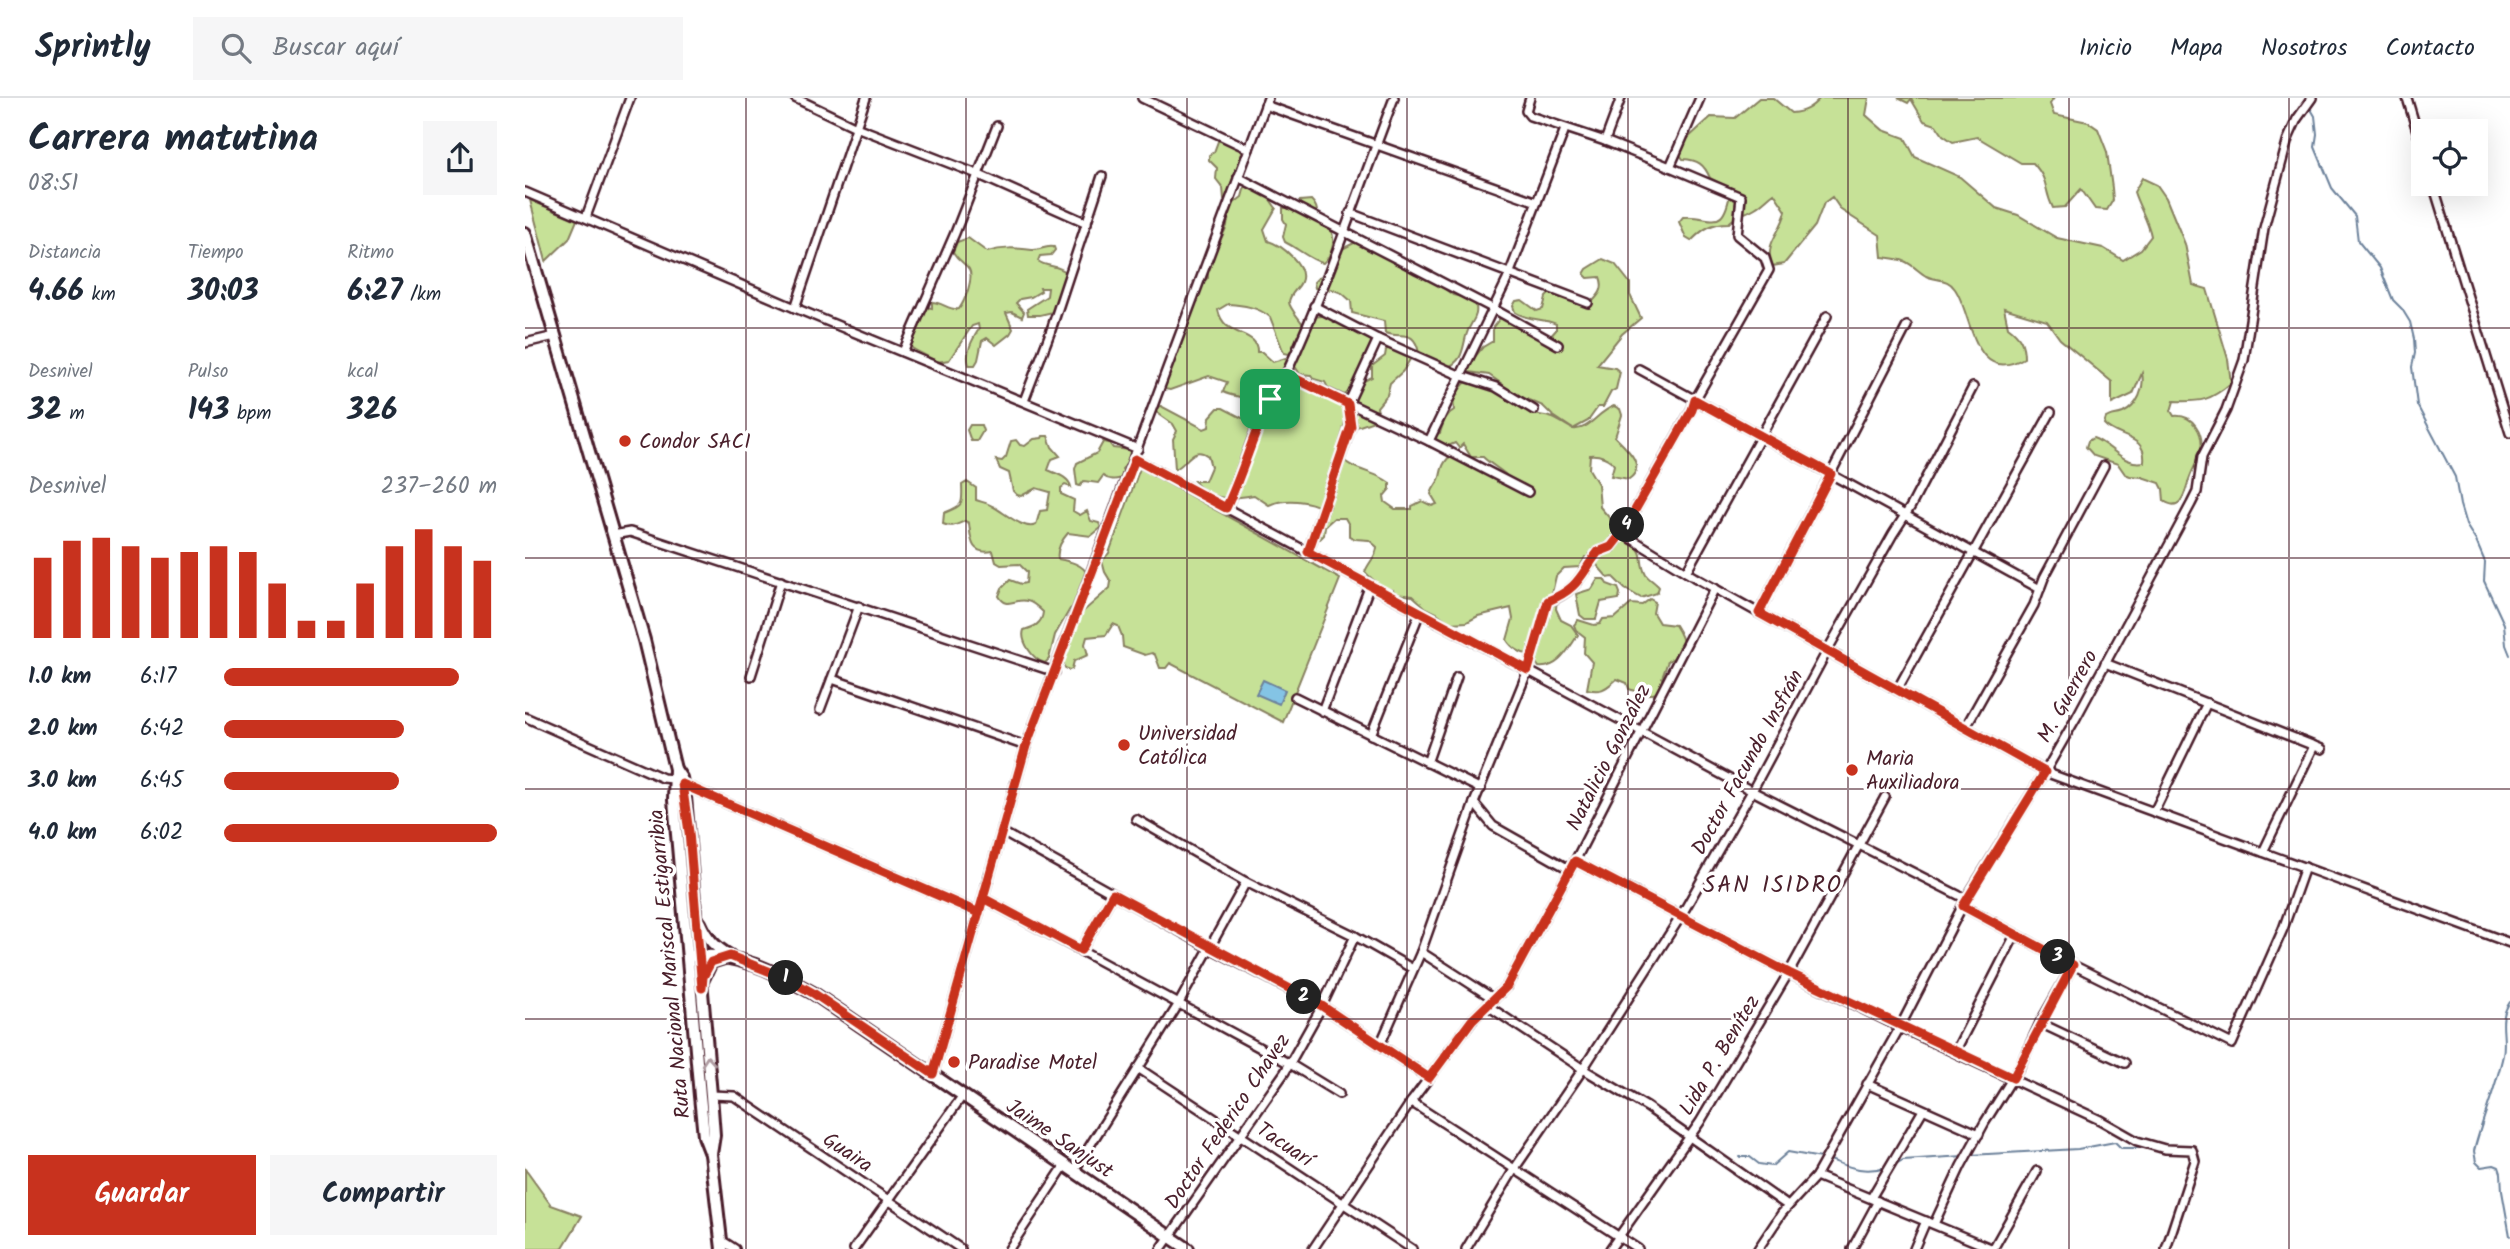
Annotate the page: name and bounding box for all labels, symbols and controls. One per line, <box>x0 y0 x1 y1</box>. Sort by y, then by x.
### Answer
search box <box>193 17 683 80</box>
text: Sprintly <box>35 22 151 75</box>
text: Buscar aquí <box>273 27 399 69</box>
icon: search <box>217 29 255 67</box>
text: Inicio <box>2079 29 2132 68</box>
text: Mapa <box>2170 29 2223 68</box>
text: Nosotros <box>2261 29 2348 68</box>
text: Contacto <box>2386 29 2475 68</box>
text: Carrera matutina <box>28 110 318 170</box>
map controls <box>2411 119 2488 196</box>
button: locate <box>2411 119 2488 196</box>
button: share <box>423 121 497 195</box>
text: 08:51 <box>28 166 79 202</box>
text: Distancia <box>28 238 101 268</box>
text: Tiempo <box>188 238 244 268</box>
text: Ritmo <box>347 238 394 268</box>
text: 4.66 <box>28 268 84 316</box>
text: 30:03 <box>188 268 259 316</box>
text: 6:27 <box>347 268 403 316</box>
text: km <box>84 280 116 310</box>
text: /km <box>403 280 441 310</box>
text: Desnivel <box>28 357 93 387</box>
text: Pulso <box>188 357 228 387</box>
text: kcal <box>347 357 378 387</box>
pin <box>1240 369 1300 429</box>
icon: arrive <box>1251 380 1289 418</box>
text: 32 <box>28 387 62 435</box>
text: 143 <box>188 387 229 435</box>
text: 326 <box>347 387 398 435</box>
text: m <box>62 399 85 429</box>
text: bpm <box>229 399 271 429</box>
place label: Condor SACI <box>639 426 751 459</box>
marker: Condor SACI <box>617 433 633 449</box>
text: Desnivel <box>28 469 106 505</box>
text: 237–260 m <box>381 469 497 505</box>
pin: 4 <box>1609 508 1645 542</box>
text: 4 <box>1621 509 1632 539</box>
street label: M. Guerrero <box>2029 644 2108 749</box>
text: 1.0 km <box>28 659 91 695</box>
text: 6:17 <box>140 659 176 695</box>
street label: Doctor Facundo Insfrán <box>1683 664 1813 862</box>
street label: Natalicio González <box>1558 678 1661 837</box>
text: 2.0 km <box>28 711 98 747</box>
text: 6:42 <box>140 711 184 747</box>
place label: Universidad Católica <box>1138 718 1237 775</box>
marker: Universidad Católica <box>1116 737 1132 753</box>
place label: Maria Auxiliadora <box>1866 743 1960 800</box>
marker: Maria Auxiliadora <box>1844 762 1860 778</box>
text: 3.0 km <box>28 763 97 799</box>
text: 6:45 <box>140 763 183 799</box>
street label: Ruta Nacional Mariscal Estigarribia <box>641 808 700 1120</box>
text: 4.0 km <box>28 815 97 851</box>
text: 6:02 <box>140 815 183 851</box>
district label: SAN ISIDRO <box>1703 868 1843 904</box>
pin: 3 <box>2041 940 2075 974</box>
text: 3 <box>2052 941 2063 971</box>
pin: 1 <box>769 960 803 996</box>
text: 1 <box>783 962 788 992</box>
pin: 2 <box>1287 979 1321 1014</box>
text: 2 <box>1298 981 1309 1011</box>
street label: Lida P. Benítez <box>1671 989 1769 1122</box>
street label: Doctor Federico Chavez <box>1157 1027 1300 1217</box>
place label: Paradise Motel <box>968 1047 1097 1080</box>
marker: Paradise Motel <box>946 1054 962 1070</box>
one-way arrow <box>701 1055 716 1066</box>
street label: Jaime Sanjust <box>999 1091 1120 1188</box>
street label: Tacuarí <box>1249 1114 1322 1178</box>
street label: Guaira <box>815 1124 879 1182</box>
button: Guardar <box>28 1155 256 1235</box>
button: Compartir <box>270 1155 497 1235</box>

